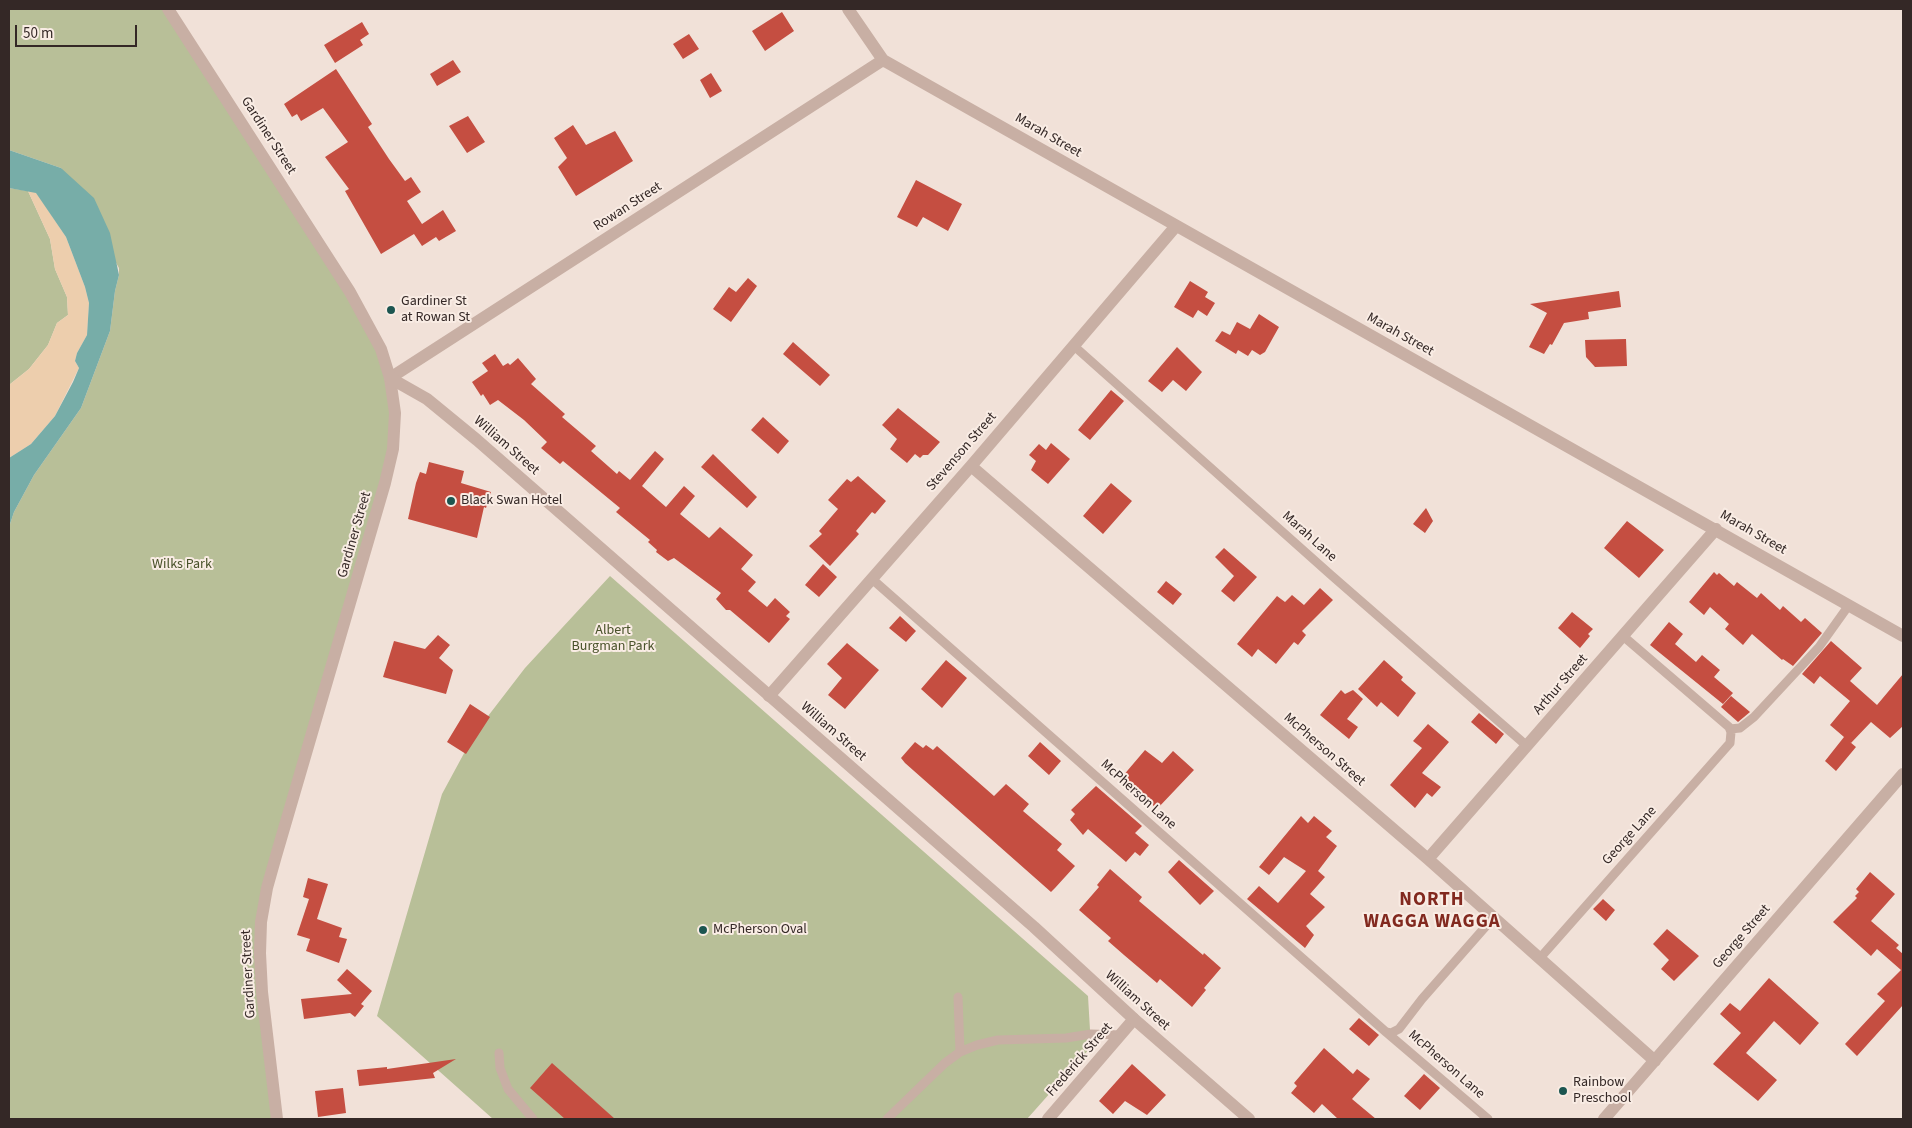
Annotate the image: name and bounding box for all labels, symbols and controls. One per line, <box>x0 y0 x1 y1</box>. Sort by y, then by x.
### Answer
scale bar <box>18 15 140 47</box>
text: 50 m <box>23 23 53 44</box>
street label: Gardiner Street <box>237 94 299 178</box>
street label: Marah Street <box>1012 110 1084 162</box>
street label: Rowan Street <box>591 179 665 235</box>
place label: Gardiner St at Rowan St <box>401 294 470 326</box>
marker: Gardiner St at Rowan St <box>385 304 397 316</box>
street label: Marah Street <box>1363 310 1437 360</box>
street label: Stevenson Street <box>923 409 1001 495</box>
street label: William Street <box>470 413 542 479</box>
street label: Gardiner Street <box>335 490 375 580</box>
place label: Black Swan Hotel <box>461 493 562 509</box>
marker: Black Swan Hotel <box>445 495 457 507</box>
street label: Marah Street <box>1717 507 1789 559</box>
street label: Marah Lane <box>1278 508 1340 566</box>
park label: Wilks Park <box>152 557 212 573</box>
park label: Albert Burgman Park <box>572 623 654 656</box>
street label: Arthur Street <box>1530 651 1592 719</box>
street label: William Street <box>797 699 869 765</box>
street label: McPherson Street <box>1280 710 1368 790</box>
street label: McPherson Lane <box>1097 757 1179 833</box>
street label: George Lane <box>1599 803 1661 869</box>
district label: NORTH WAGGA WAGGA <box>1362 890 1502 934</box>
street label: George Street <box>1710 901 1774 973</box>
place label: McPherson Oval <box>713 922 807 938</box>
marker: McPherson Oval <box>697 924 709 936</box>
street label: Gardiner Street <box>238 929 260 1019</box>
street label: William Street <box>1101 967 1173 1035</box>
street label: Frederick Street <box>1043 1020 1117 1100</box>
street label: McPherson Lane <box>1404 1027 1488 1103</box>
place label: Rainbow Preschool <box>1573 1075 1631 1108</box>
marker: Rainbow Preschool <box>1557 1085 1569 1097</box>

